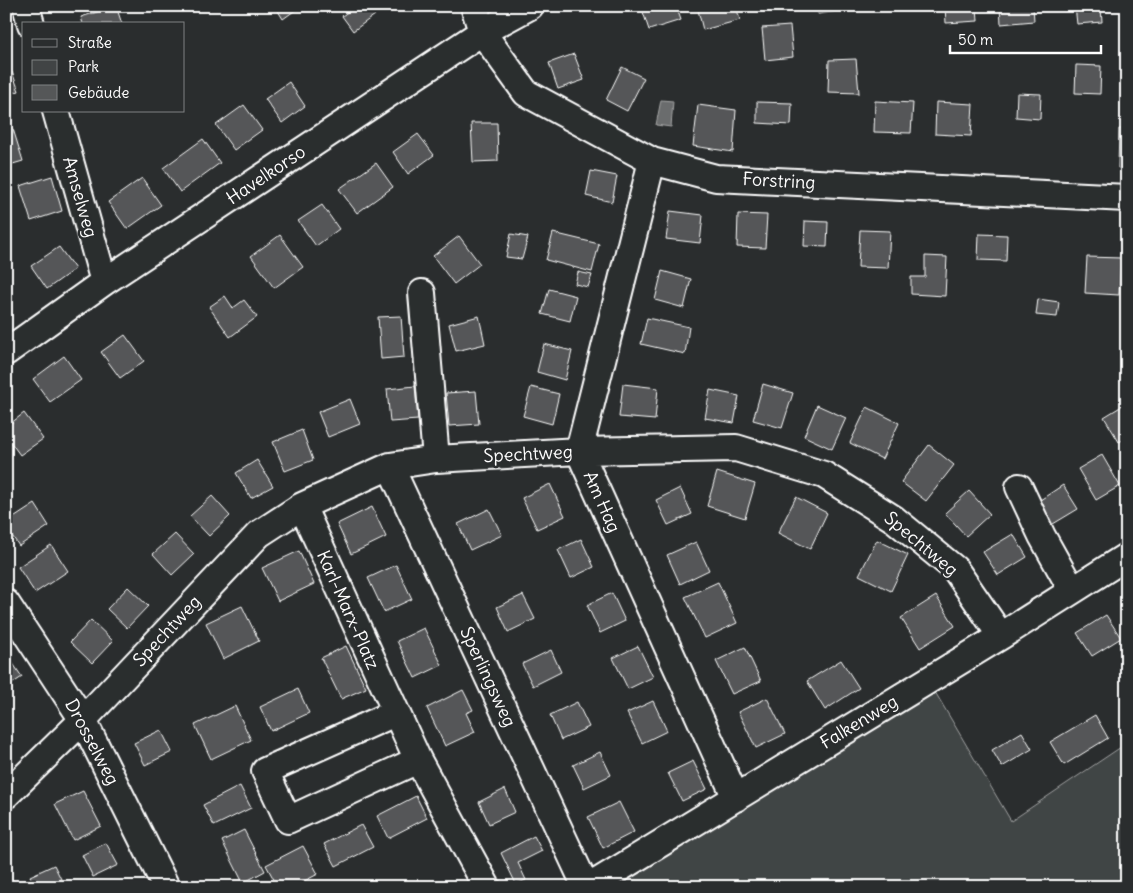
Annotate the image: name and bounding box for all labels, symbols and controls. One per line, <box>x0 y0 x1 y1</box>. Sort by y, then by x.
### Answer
legend <box>22 22 185 112</box>
scale bar <box>950 22 1102 54</box>
text: 50 m <box>958 30 993 49</box>
text: Straße <box>68 33 112 52</box>
text: Park <box>68 57 99 76</box>
text: Gebäude <box>68 83 129 102</box>
street label: Havelkorso <box>222 140 310 209</box>
street label: Amselweg <box>58 154 103 240</box>
street label: Forstring <box>742 167 816 194</box>
street label: Spechtweg <box>483 440 573 467</box>
street label: Am Hag <box>579 468 626 536</box>
street label: Spechtweg <box>880 506 963 581</box>
street label: Karl-Marx-Platz <box>312 547 385 673</box>
street label: Spechtweg <box>128 590 206 671</box>
street label: Sperlingsweg <box>455 623 522 731</box>
street label: Falkenweg <box>816 689 902 754</box>
street label: Drosselweg <box>60 695 125 789</box>

